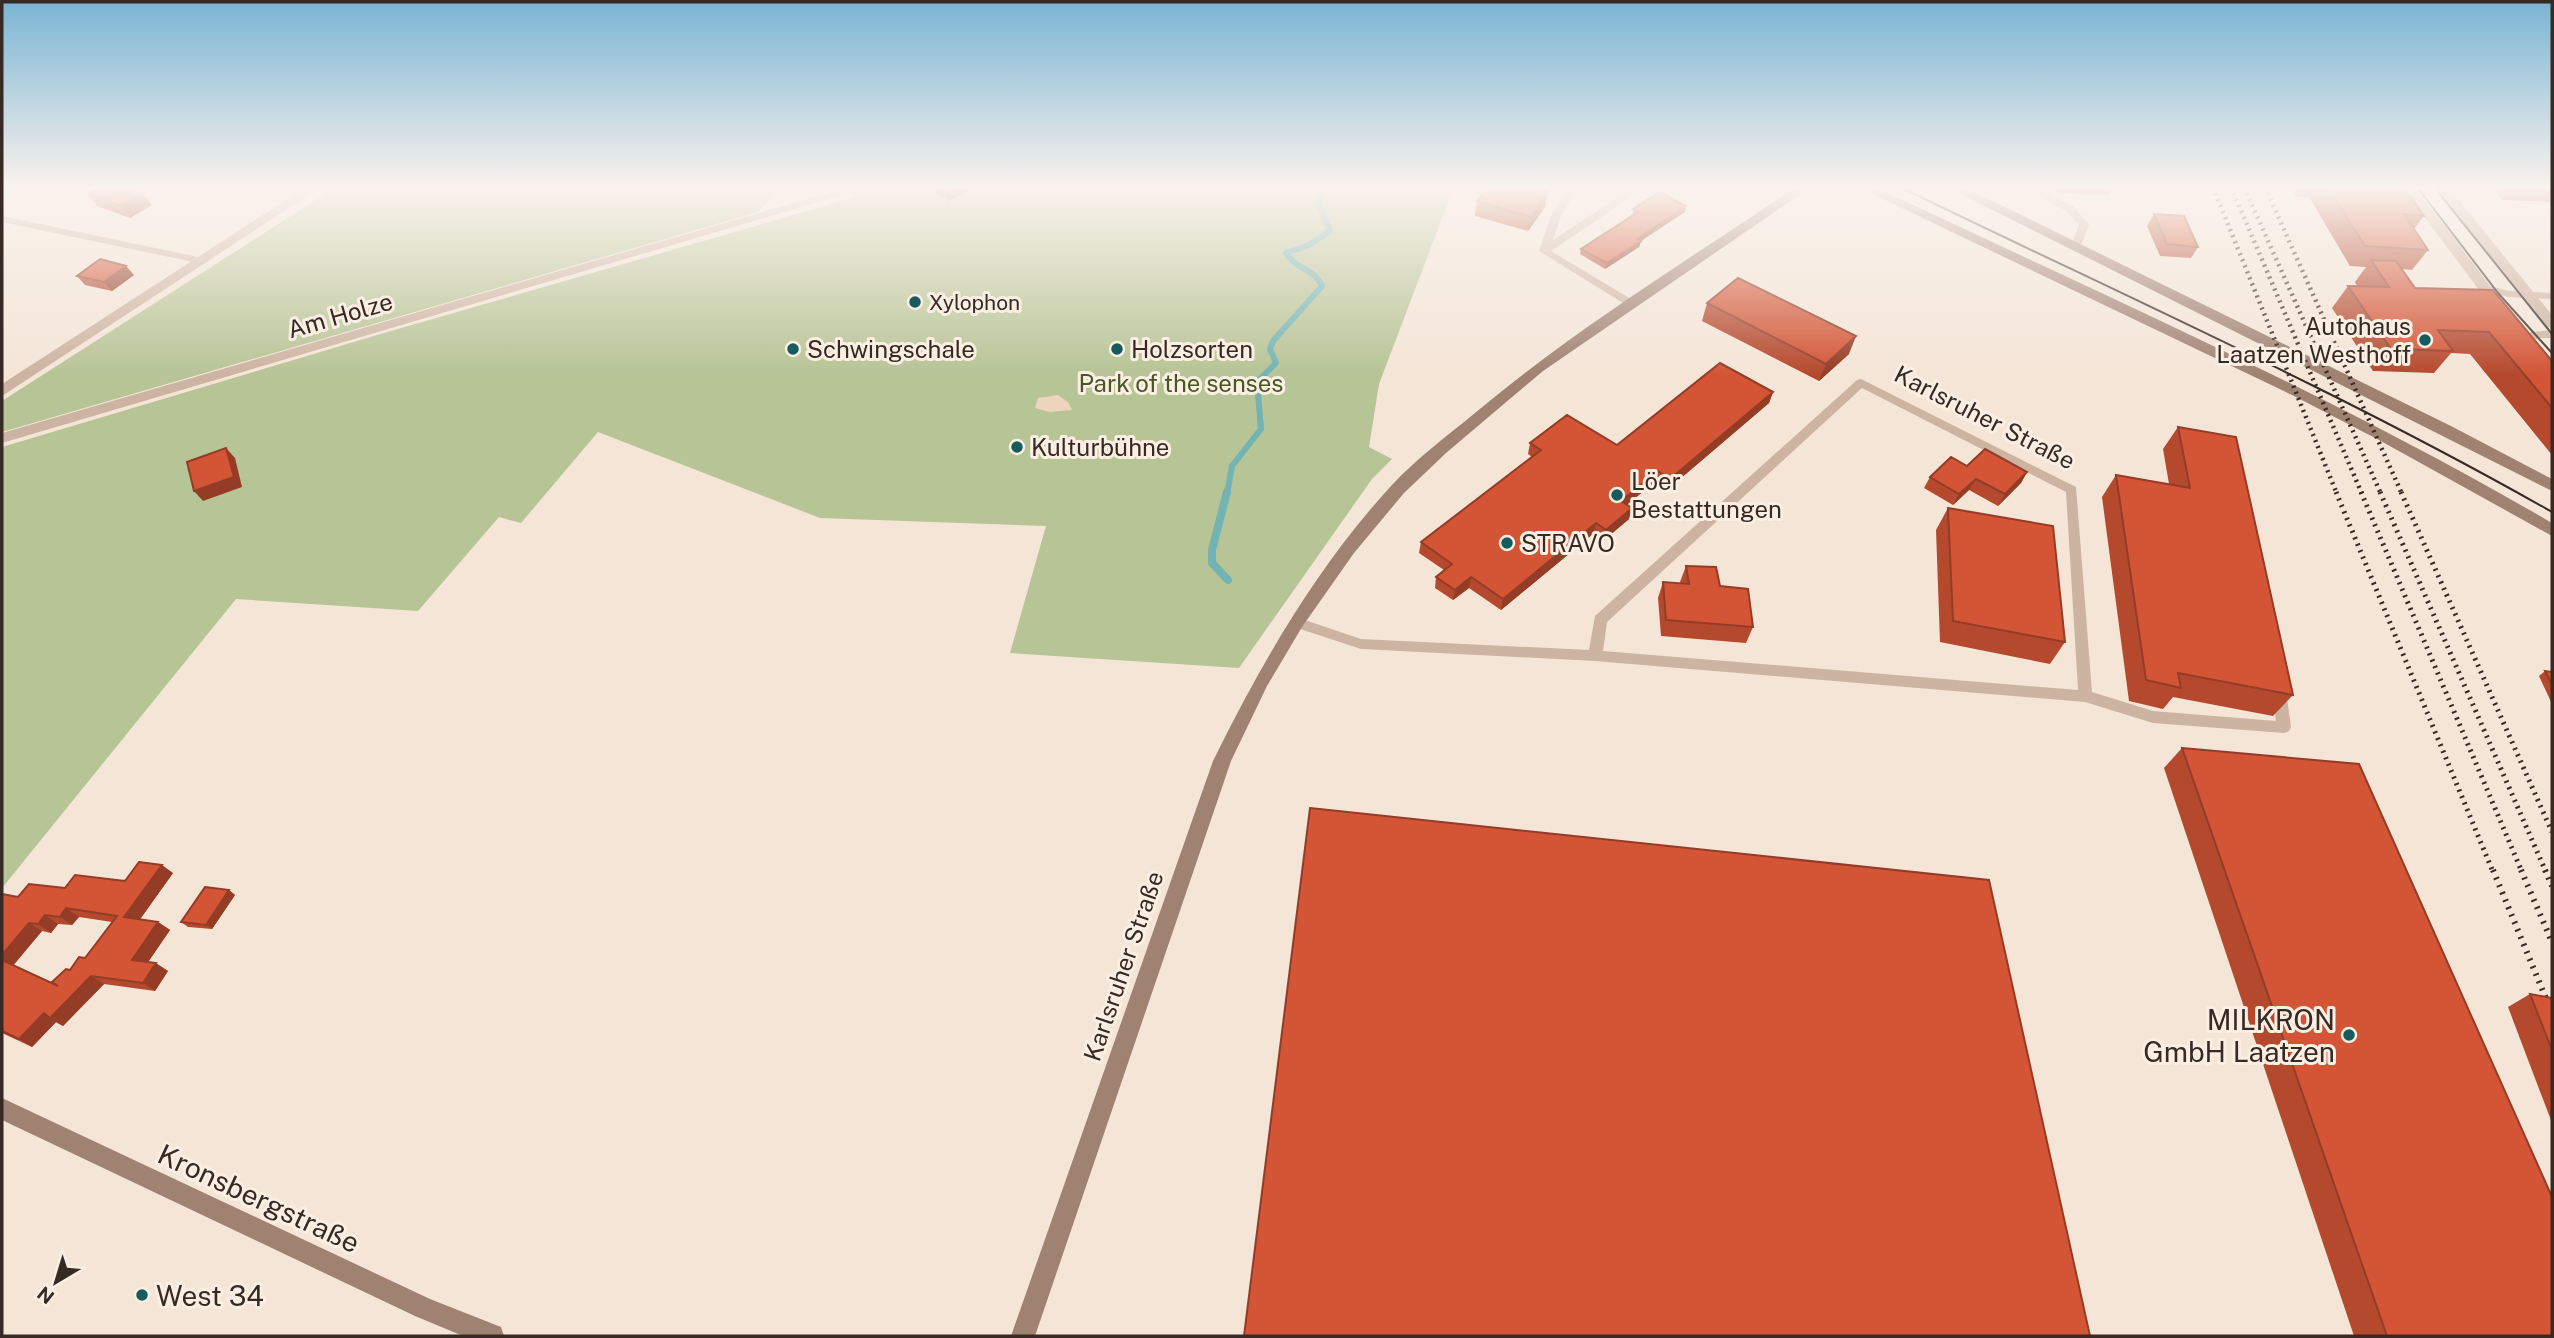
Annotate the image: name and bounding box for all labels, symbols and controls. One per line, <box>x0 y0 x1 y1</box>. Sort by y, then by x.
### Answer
street label: Am Holze <box>284 287 396 343</box>
place label: Xylophon <box>929 290 1020 315</box>
marker: Xylophon <box>907 294 923 310</box>
place label: Autohaus Laatzen Westhoff <box>2216 312 2411 368</box>
marker: Autohaus Laatzen Westhoff <box>2417 332 2433 348</box>
place label: Schwingschale <box>807 335 975 363</box>
place label: Holzsorten <box>1131 335 1253 363</box>
marker: Schwingschale <box>785 341 801 357</box>
marker: Holzsorten <box>1109 341 1125 357</box>
street label: Karlsruher Straße <box>1890 359 2080 475</box>
park label: Park of the senses <box>1079 369 1283 397</box>
place label: Kulturbühne <box>1031 433 1169 461</box>
marker: Kulturbühne <box>1009 439 1025 455</box>
place label: Löer Bestattungen <box>1631 467 1782 523</box>
marker: Löer Bestattungen <box>1609 487 1625 503</box>
place label: STRAVO <box>1521 529 1615 557</box>
marker: STRAVO <box>1499 535 1515 551</box>
street label: Karlsruher Straße <box>1077 867 1169 1065</box>
place label: MILKRON GmbH Laatzen <box>2143 1003 2335 1068</box>
marker: MILKRON GmbH Laatzen <box>2341 1027 2357 1043</box>
street label: Kronsbergstraße <box>153 1137 365 1259</box>
north arrow <box>21 1247 91 1317</box>
place label: West 34 <box>156 1279 264 1312</box>
text: N <box>33 1282 58 1309</box>
marker: West 34 <box>134 1287 150 1303</box>

